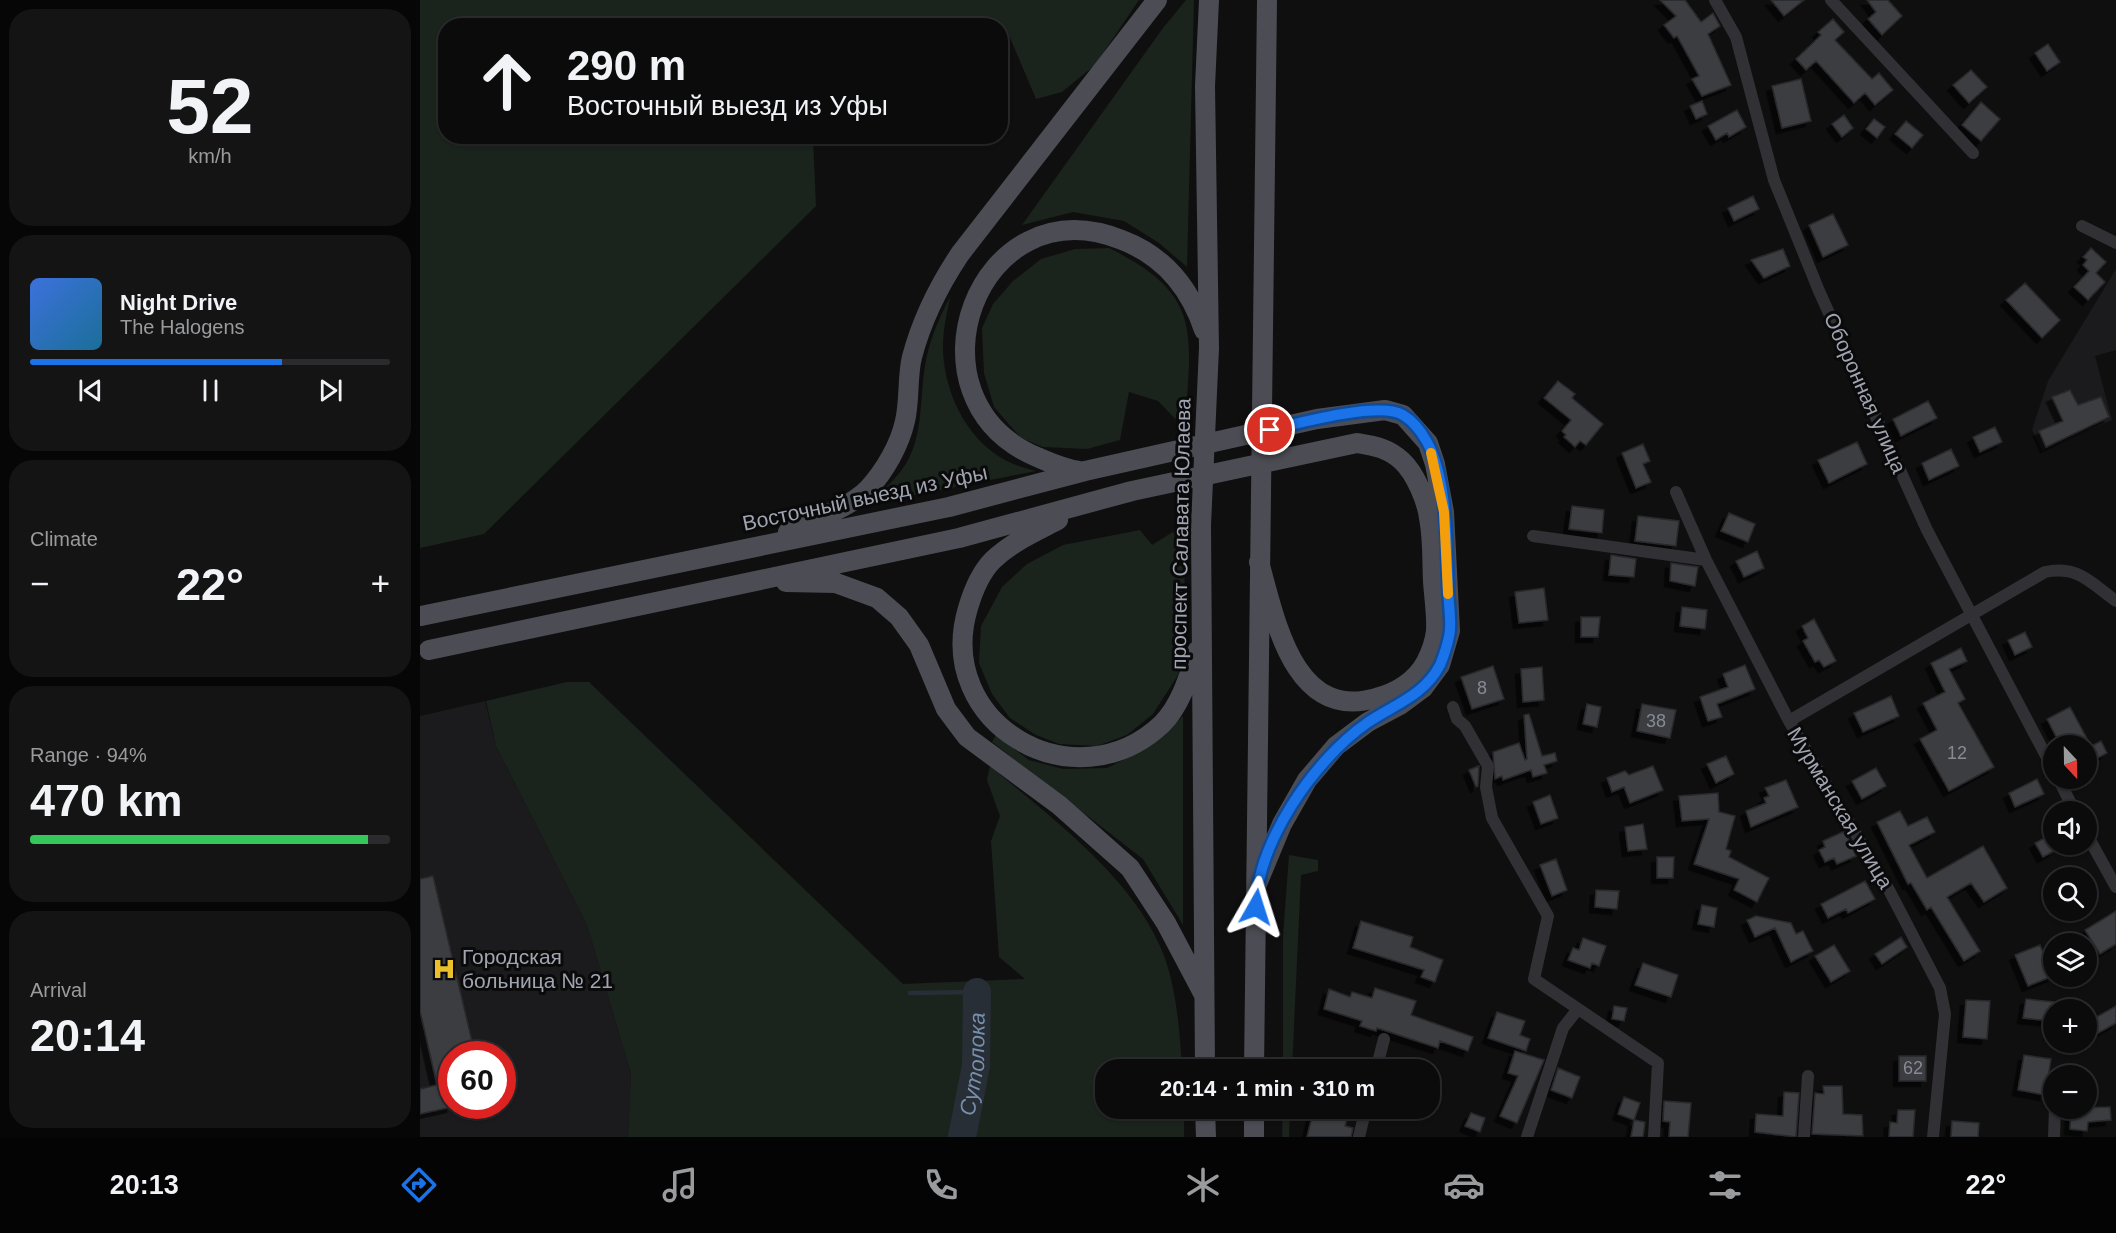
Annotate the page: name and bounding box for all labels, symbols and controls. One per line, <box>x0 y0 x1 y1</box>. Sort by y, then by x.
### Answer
icon: ahead <box>468 42 546 120</box>
text: 290 m <box>567 42 686 89</box>
text: 52 <box>167 62 253 150</box>
text: Восточный выезд из Уфы <box>567 91 888 121</box>
text: km/h <box>188 145 232 167</box>
text: Night Drive <box>120 290 237 315</box>
street label: Оборонная улица <box>1820 309 1911 477</box>
text: The Halogens <box>120 316 245 338</box>
icon: previous <box>74 374 107 407</box>
icon: pause <box>194 374 227 407</box>
icon: next <box>314 374 347 407</box>
street label: проспект Салавата Юлаева <box>1167 398 1194 670</box>
pin <box>1244 404 1295 455</box>
icon: arrive <box>1253 413 1286 446</box>
street label: Восточный выезд из Уфы <box>740 460 989 535</box>
text: Climate <box>30 528 98 550</box>
text: 22° <box>176 559 244 610</box>
text: − <box>30 565 49 602</box>
text: + <box>371 565 390 602</box>
house number: 8 <box>1477 678 1487 698</box>
house number: 38 <box>1646 711 1666 731</box>
street label: Мурманская улица <box>1783 723 1898 893</box>
north arrow <box>2043 735 2097 789</box>
map controls <box>2043 735 2097 1119</box>
house number: 12 <box>1947 743 1967 763</box>
text: Range · 94% <box>30 744 147 766</box>
text: 470 km <box>30 775 183 826</box>
button: sound <box>2043 801 2097 855</box>
button: search <box>2043 867 2097 921</box>
position arrow <box>1224 875 1288 939</box>
button: layers <box>2043 933 2097 987</box>
place label: Городская больница № 21 <box>462 945 613 992</box>
hospital icon: Городская больница № 21 <box>431 956 457 982</box>
text: Arrival <box>30 979 87 1001</box>
button: + <box>2043 999 2097 1053</box>
text: 20:14 <box>30 1010 145 1061</box>
water label: Сутолока <box>955 1012 990 1118</box>
speed limit sign: 60 <box>438 1041 516 1119</box>
house number: 62 <box>1903 1058 1923 1078</box>
button: − <box>2043 1065 2097 1119</box>
text: 20:14 · 1 min · 310 m <box>1160 1076 1375 1101</box>
icon: directions <box>398 1164 440 1206</box>
icon: music <box>659 1164 701 1206</box>
icon: phone <box>920 1164 962 1206</box>
icon: climate <box>1182 1164 1224 1206</box>
icon: car <box>1443 1164 1485 1206</box>
icon: filters <box>1704 1164 1746 1206</box>
text: 20:13 <box>110 1170 179 1200</box>
text: 22° <box>1965 1170 2006 1200</box>

